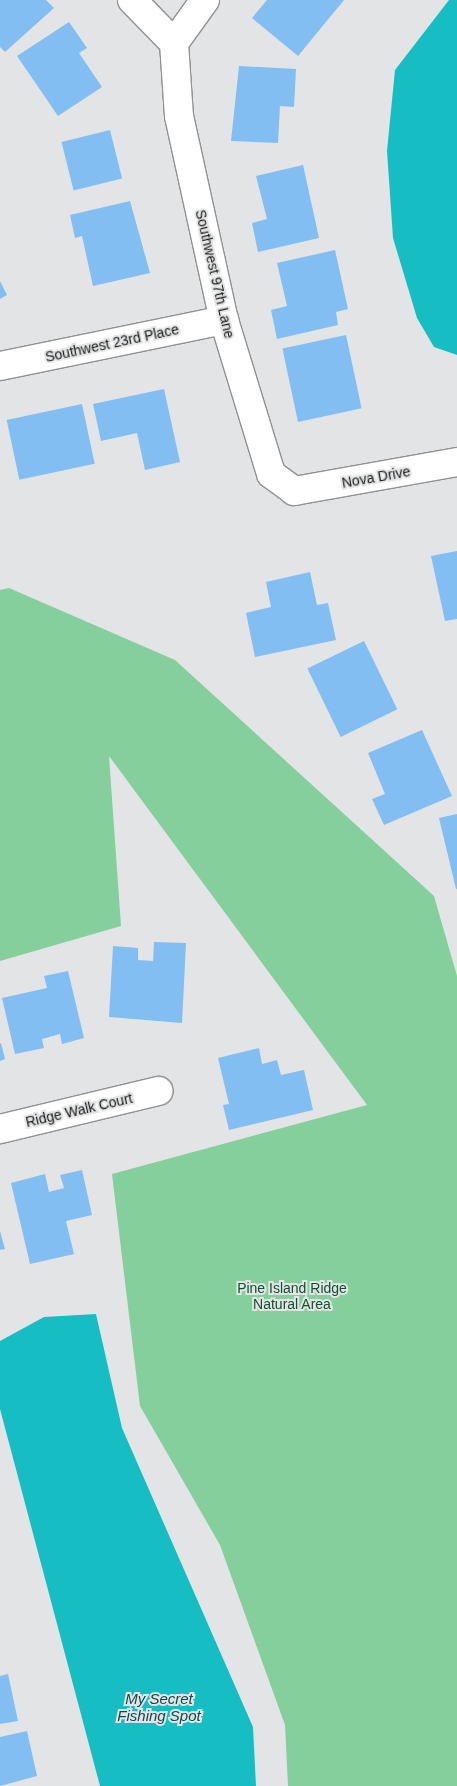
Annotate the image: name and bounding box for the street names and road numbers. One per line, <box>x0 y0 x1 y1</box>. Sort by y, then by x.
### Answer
street label: Southwest 97th Lane <box>192 208 238 340</box>
street label: Southwest 23rd Place <box>44 321 180 365</box>
street label: Nova Drive <box>340 463 412 491</box>
street label: Ridge Walk Court <box>24 1090 134 1130</box>

